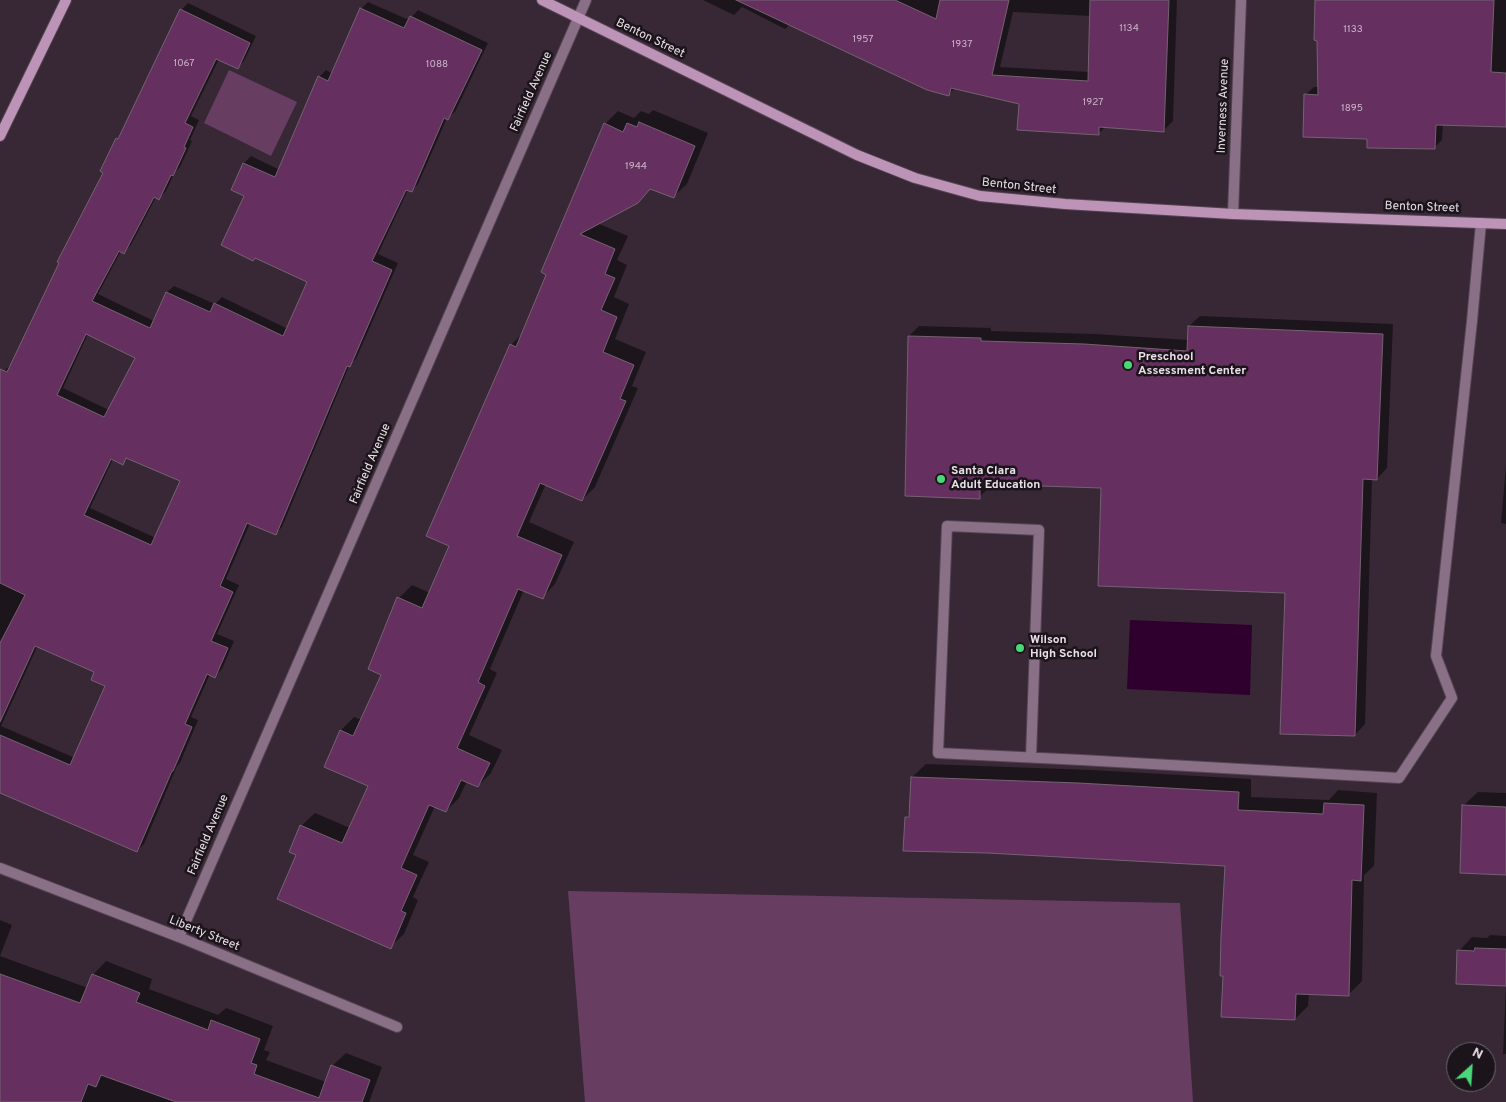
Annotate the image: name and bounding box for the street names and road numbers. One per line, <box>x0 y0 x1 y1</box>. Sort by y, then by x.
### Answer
street label: Benton Street <box>613 16 687 62</box>
street label: Fairfield Avenue <box>508 50 556 134</box>
street label: Inverness Avenue <box>1215 58 1233 154</box>
street label: Benton Street <box>981 176 1057 198</box>
street label: Benton Street <box>1384 199 1460 217</box>
street label: Fairfield Avenue <box>348 421 394 507</box>
street label: Fairfield Avenue <box>186 792 232 878</box>
street label: Liberty Street <box>167 913 241 955</box>

